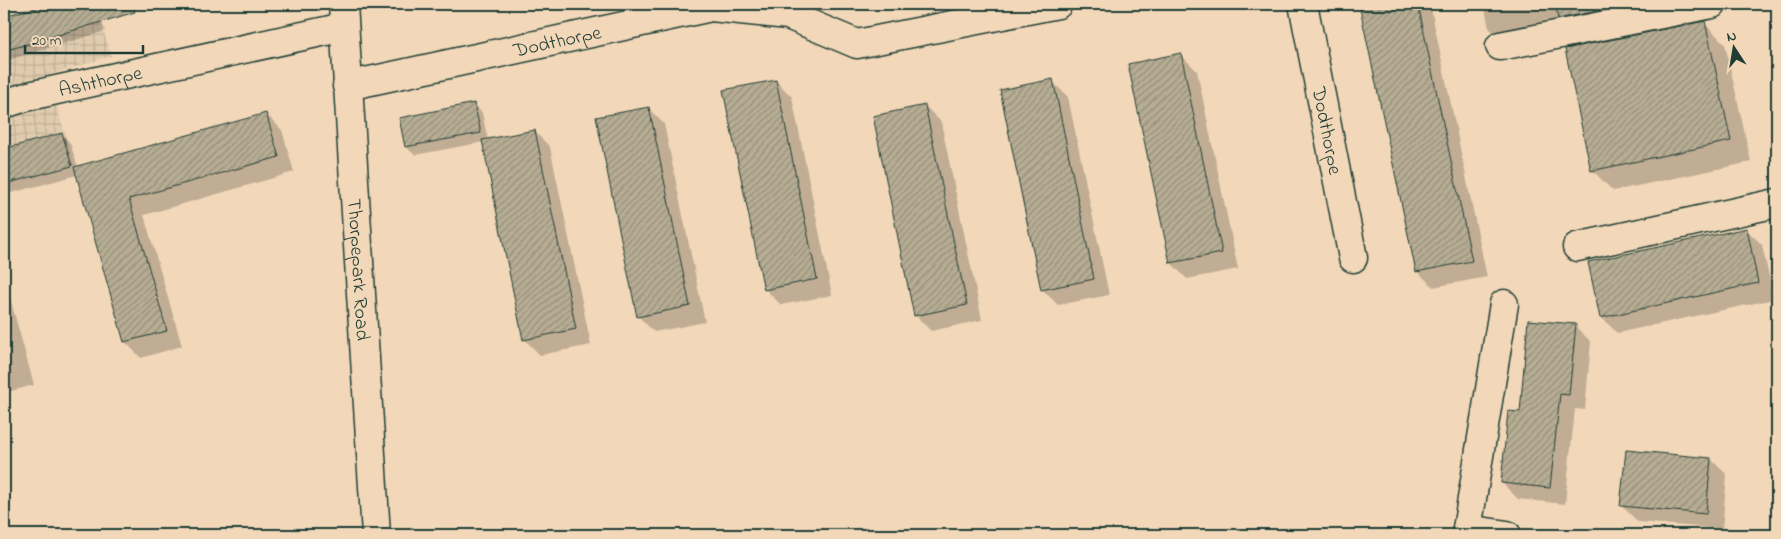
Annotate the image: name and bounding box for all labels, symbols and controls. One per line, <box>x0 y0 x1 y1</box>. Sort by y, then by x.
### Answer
street label: Dodthorpe <box>510 19 604 67</box>
scale bar <box>25 22 142 54</box>
north arrow <box>1708 22 1758 72</box>
text: N <box>1725 25 1738 48</box>
text: 20 m <box>32 30 62 52</box>
street label: Ashthorpe <box>56 60 145 106</box>
street label: Dodthorpe <box>1302 84 1348 178</box>
street label: Thorpepark Road <box>338 198 376 342</box>

